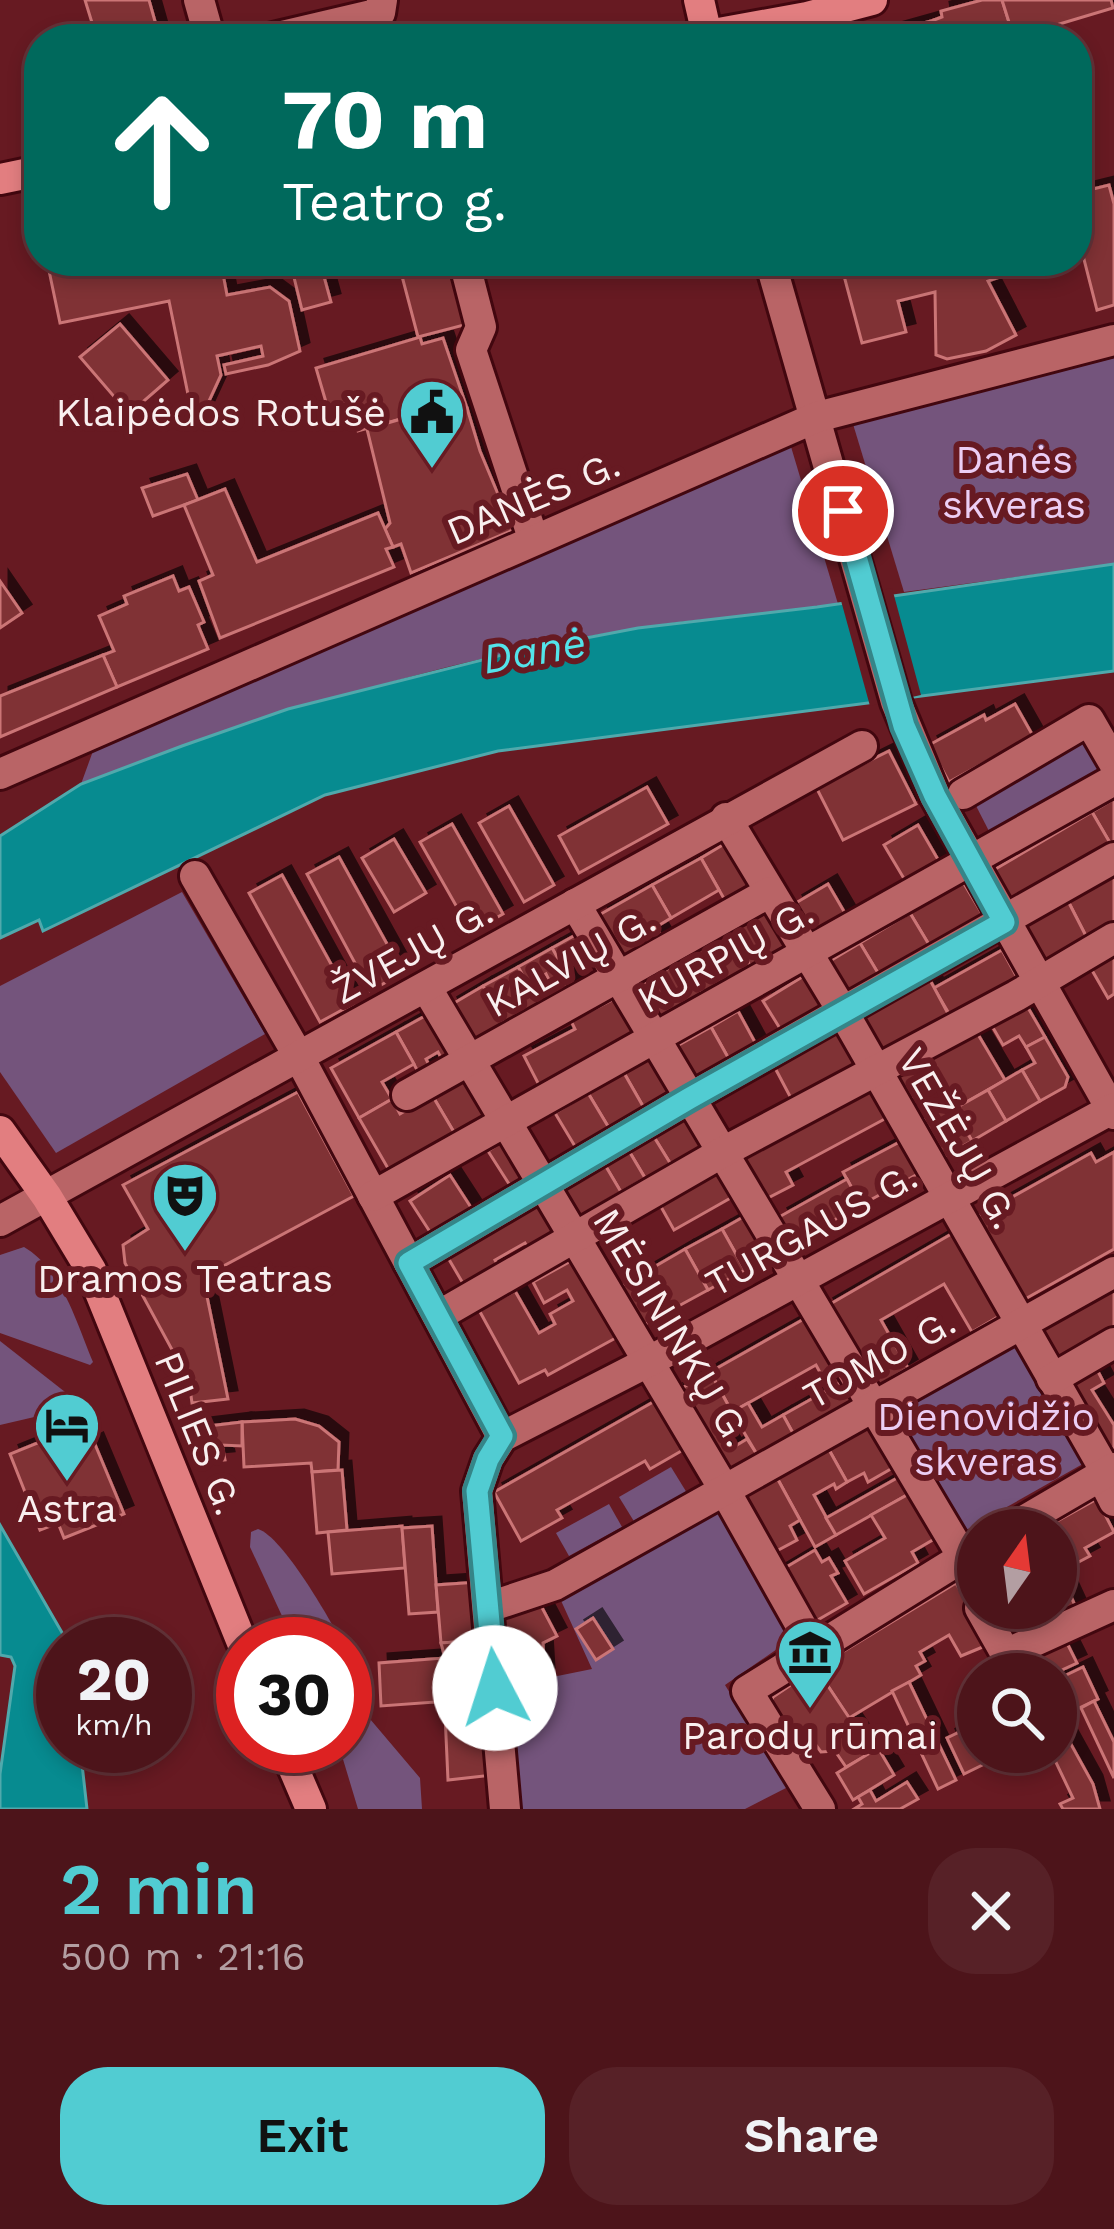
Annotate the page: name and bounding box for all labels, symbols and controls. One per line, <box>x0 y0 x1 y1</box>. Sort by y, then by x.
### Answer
text: 70 m <box>282 70 488 168</box>
icon: ahead <box>84 72 240 228</box>
text: Teatro g. <box>282 170 507 233</box>
public building icon: Klaipėdos Rotušė <box>397 377 467 471</box>
place label: Klaipėdos Rotušė <box>56 390 386 435</box>
park label: Danės skveras <box>942 437 1086 527</box>
street label: DANĖS G. <box>440 441 626 554</box>
pin <box>792 460 894 562</box>
icon: arrive <box>810 478 876 544</box>
water label: Danė <box>478 617 590 684</box>
street label: ŽVEJŲ G. <box>324 888 500 1013</box>
street label: KURPIŲ G. <box>629 889 821 1022</box>
street label: KALVIŲ G. <box>478 896 663 1026</box>
street label: VEŽĖJŲ G. <box>889 1040 1028 1236</box>
street label: TURGAUS G. <box>698 1153 925 1306</box>
theatre icon: Dramos Teatras <box>150 1160 220 1254</box>
street label: MĖSININKŲ G. <box>584 1201 761 1454</box>
place label: Dramos Teatras <box>37 1256 333 1301</box>
street label: TOMO G. <box>796 1298 963 1418</box>
street label: PILIES G. <box>145 1345 252 1521</box>
hotel icon: Astra <box>32 1390 102 1484</box>
park label: Dienovidžio skveras <box>877 1394 1095 1484</box>
place label: Astra <box>17 1486 117 1531</box>
north arrow <box>957 1509 1077 1629</box>
map controls <box>957 1509 1077 1773</box>
speed limit sign: 30 <box>216 1617 372 1773</box>
museum icon: Parodų rūmai <box>775 1617 845 1711</box>
position arrow <box>432 1625 558 1751</box>
text: 20 <box>77 1644 151 1715</box>
button: search <box>957 1653 1077 1773</box>
text: km/h <box>75 1707 153 1742</box>
place label: Parodų rūmai <box>682 1713 938 1758</box>
text: 2 min <box>60 1847 258 1931</box>
button: close <box>928 1848 1054 1974</box>
text: 500 m · 21:16 <box>60 1934 306 1979</box>
button: Exit <box>60 2067 545 2205</box>
button: Share <box>569 2067 1054 2205</box>

